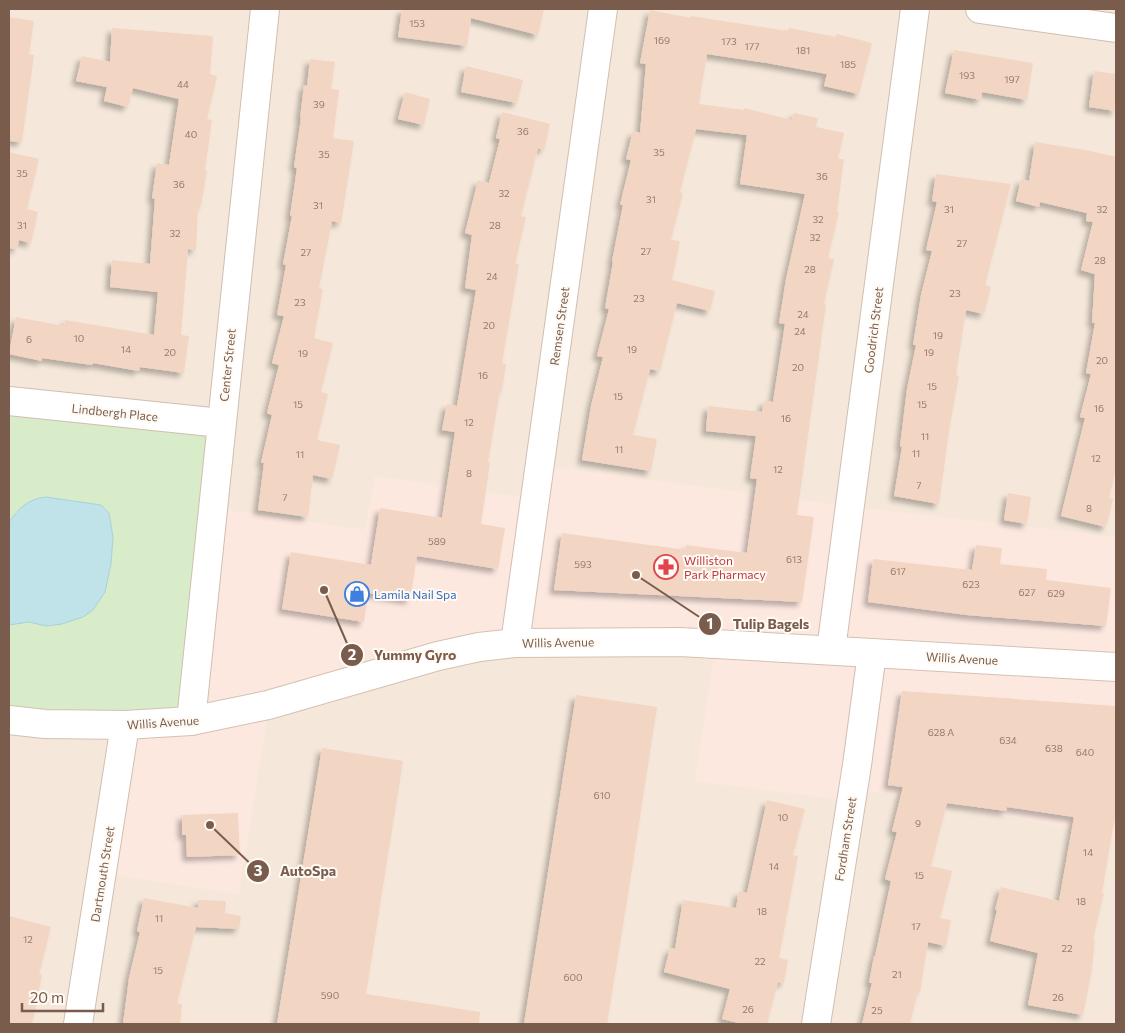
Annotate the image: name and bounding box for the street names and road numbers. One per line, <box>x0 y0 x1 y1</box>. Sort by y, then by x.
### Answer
street label: Remsen Street <box>547 286 571 366</box>
street label: Goodrich Street <box>861 286 885 374</box>
street label: Center Street <box>216 328 238 402</box>
street label: Lindbergh Place <box>71 401 159 423</box>
street label: Willis Avenue <box>522 634 594 650</box>
street label: Willis Avenue <box>926 649 998 667</box>
street label: Willis Avenue <box>126 712 200 732</box>
street label: Fordham Street <box>831 796 859 882</box>
street label: Dartmouth Street <box>87 825 117 923</box>

